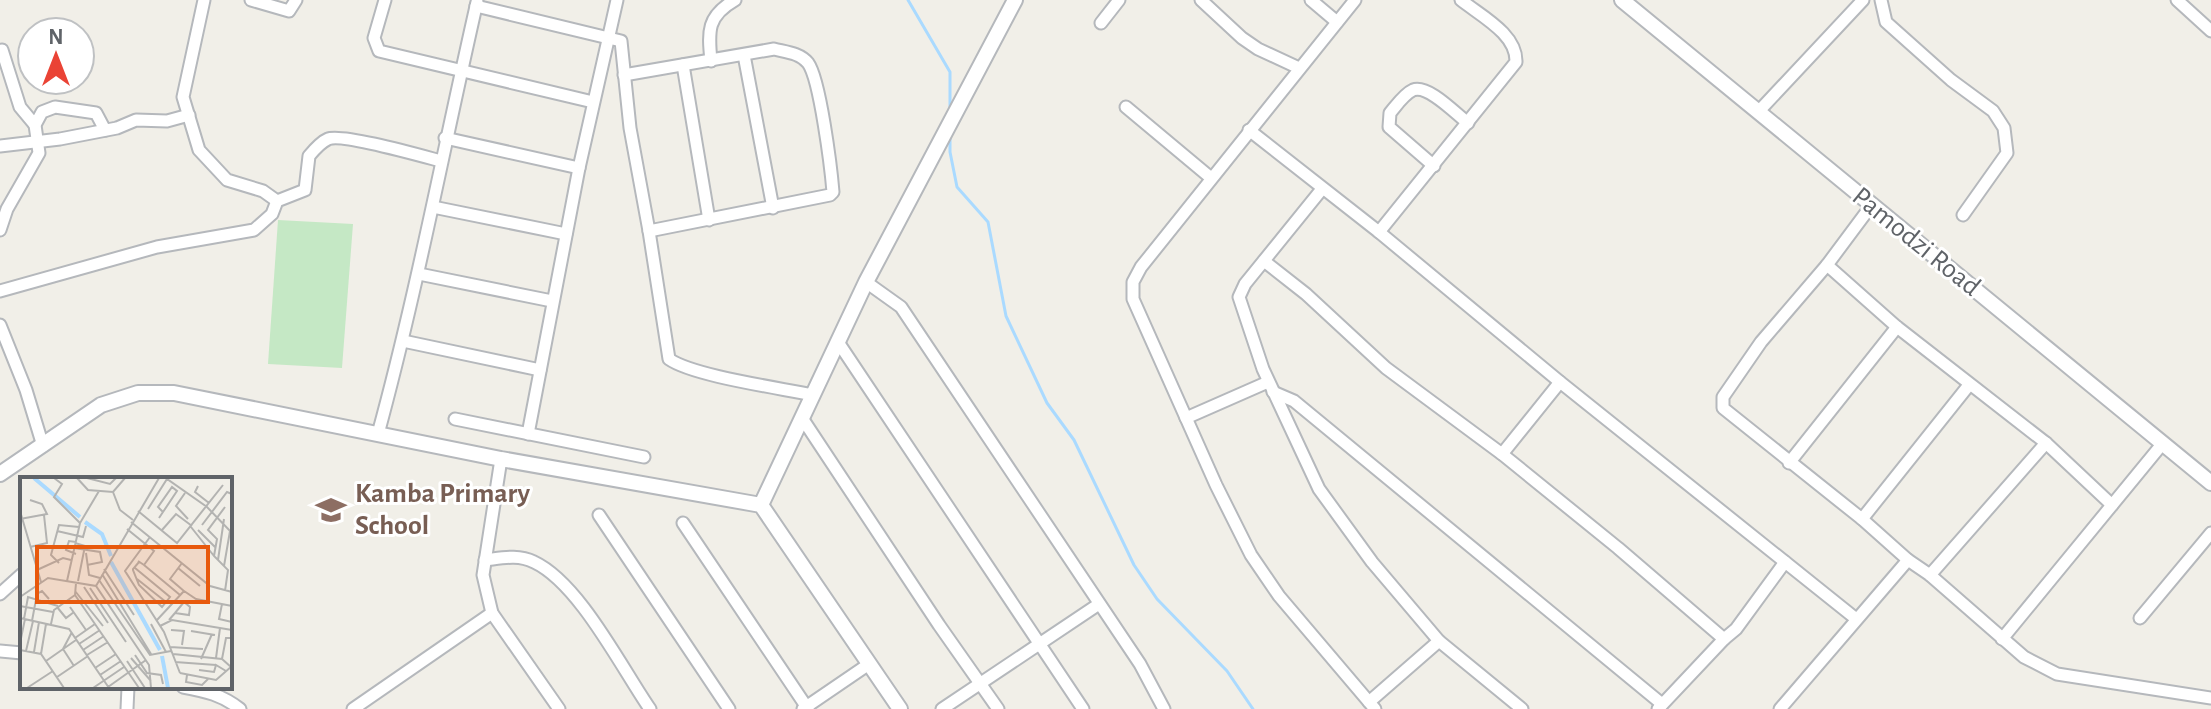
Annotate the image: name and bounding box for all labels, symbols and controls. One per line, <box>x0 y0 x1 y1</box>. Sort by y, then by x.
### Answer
north arrow <box>16 16 96 96</box>
text: N <box>48 26 64 48</box>
street label: Pamodzi Road <box>1847 182 1985 302</box>
inset map <box>20 477 232 689</box>
place label: Kamba Primary School <box>355 480 530 540</box>
school or university icon: Kamba Primary School <box>314 493 348 527</box>

